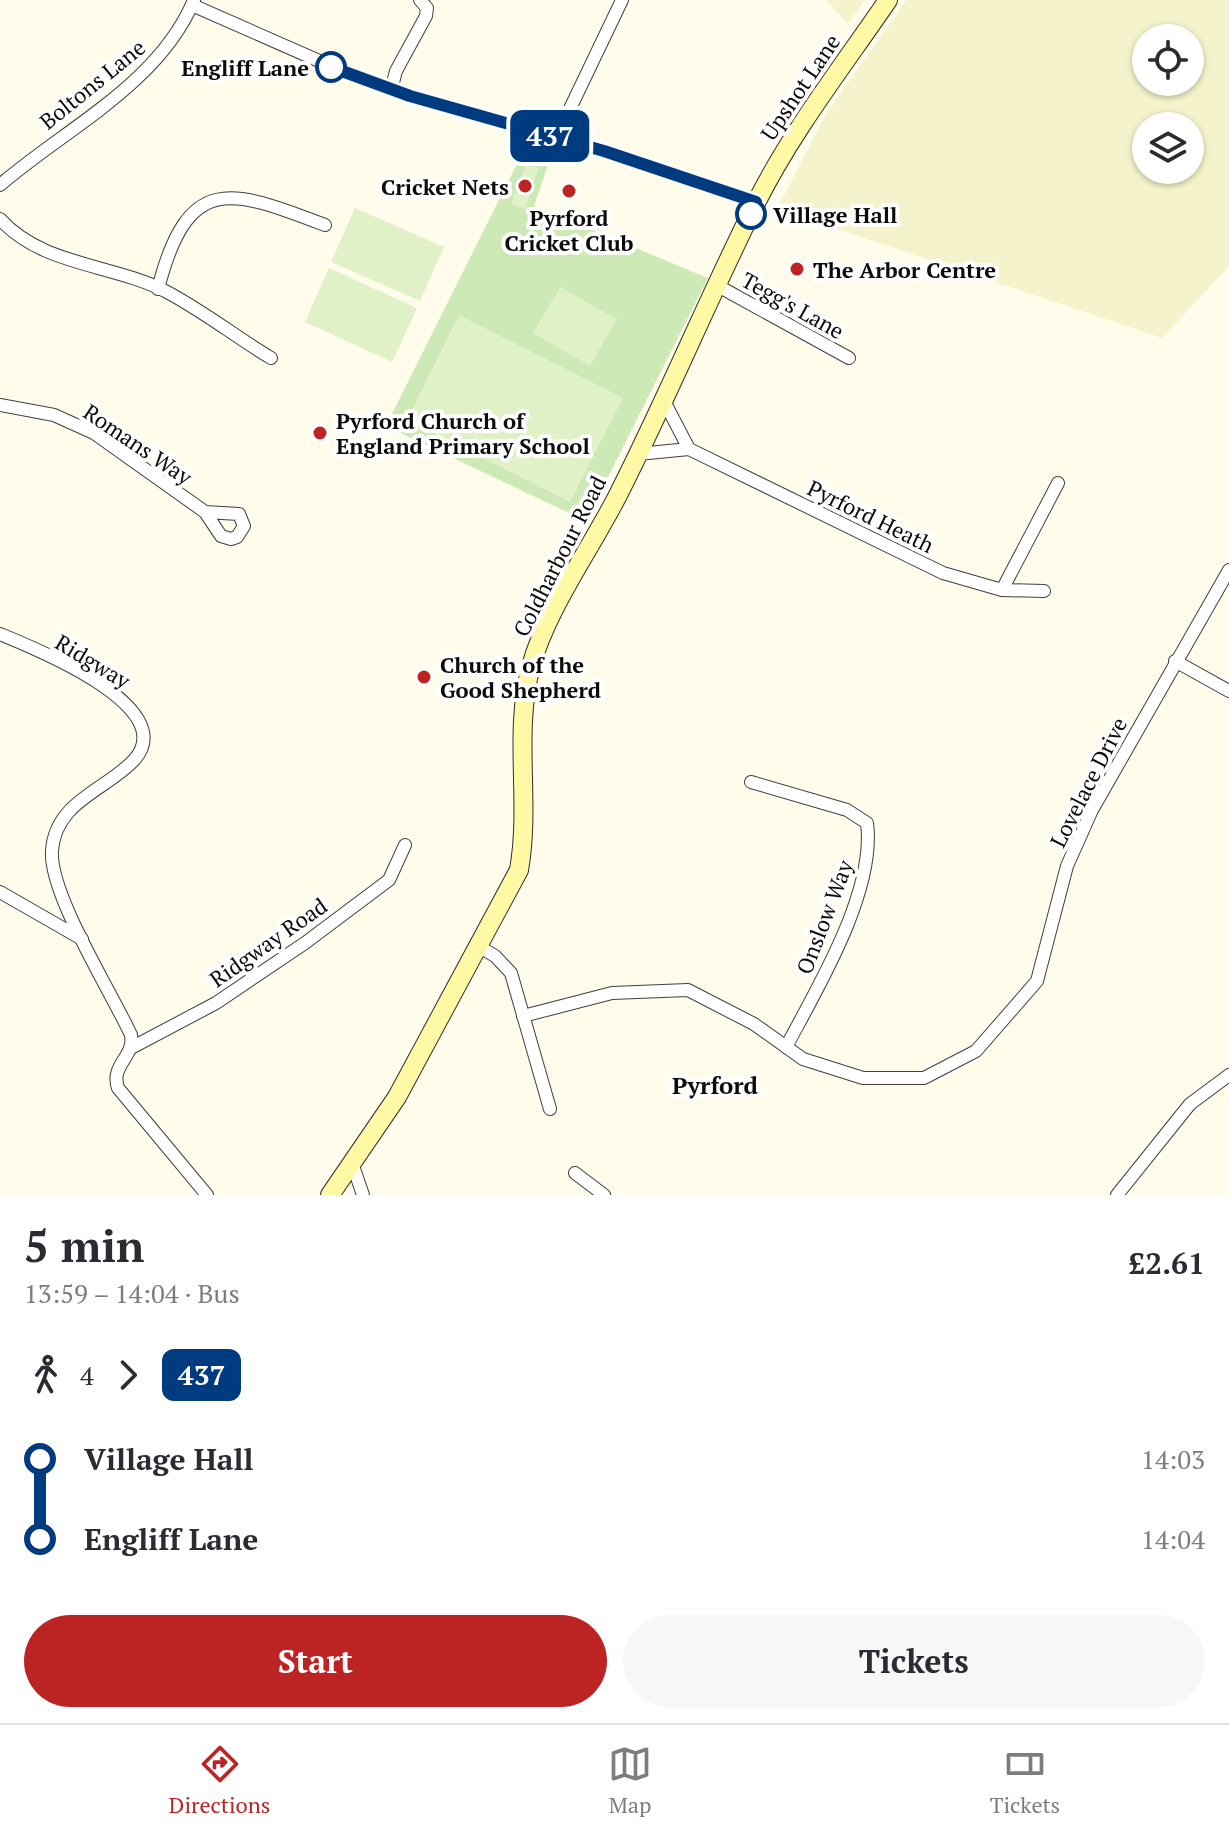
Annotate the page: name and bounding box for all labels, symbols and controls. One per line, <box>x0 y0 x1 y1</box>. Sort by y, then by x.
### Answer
map controls <box>1132 24 1204 184</box>
button: locate <box>1132 24 1204 96</box>
street label: Upshot Lane <box>754 28 846 146</box>
street label: Boltons Lane <box>33 32 151 136</box>
marker: Engliff Lane <box>316 52 346 82</box>
place label: Engliff Lane <box>181 53 309 82</box>
line badge: 437 <box>504 110 596 162</box>
button: layers <box>1132 112 1204 184</box>
text: 437 <box>526 117 574 154</box>
place label: Cricket Nets <box>381 172 509 201</box>
marker: Cricket Nets <box>516 177 534 195</box>
marker: Pyrford Cricket Club <box>560 182 578 200</box>
marker: Village Hall <box>736 199 766 229</box>
place label: Village Hall <box>773 200 897 229</box>
place label: Pyrford Cricket Club <box>504 203 634 257</box>
place label: The Arbor Centre <box>813 255 996 284</box>
marker: The Arbor Centre <box>788 260 806 278</box>
street label: Tegg's Lane <box>737 265 849 345</box>
street label: Romans Way <box>78 397 199 492</box>
place label: Pyrford Church of England Primary School <box>336 406 590 460</box>
marker: Pyrford Church of England Primary School <box>311 424 329 442</box>
street label: Coldharbour Road <box>506 471 612 641</box>
street label: Pyrford Heath <box>803 473 939 559</box>
street label: Ridgway <box>50 627 137 695</box>
place label: Church of the Good Shepherd <box>440 650 601 704</box>
marker: Church of the Good Shepherd <box>415 668 433 686</box>
street label: Lovelace Drive <box>1043 712 1133 852</box>
street label: Onslow Way <box>789 855 859 978</box>
street label: Ridgway Road <box>204 891 332 993</box>
district label: Pyrford <box>672 1069 759 1101</box>
text: 5 min <box>24 1216 144 1275</box>
text: £2.61 <box>1128 1243 1205 1283</box>
text: 13:59 – 14:04 · Bus <box>24 1276 240 1310</box>
icon: walk <box>24 1353 68 1397</box>
icon: forward <box>106 1353 150 1397</box>
text: 437 <box>178 1356 225 1393</box>
text: 4 <box>80 1358 94 1392</box>
text: Village Hall <box>84 1439 253 1479</box>
text: 14:03 <box>1141 1442 1205 1476</box>
text: Engliff Lane <box>84 1519 258 1559</box>
text: 14:04 <box>1141 1522 1205 1556</box>
button: Start <box>24 1615 607 1707</box>
button: Tickets <box>623 1615 1205 1707</box>
tab: Directions <box>169 1742 270 1819</box>
tab: Map <box>608 1742 652 1819</box>
tab: Tickets <box>990 1742 1060 1819</box>

